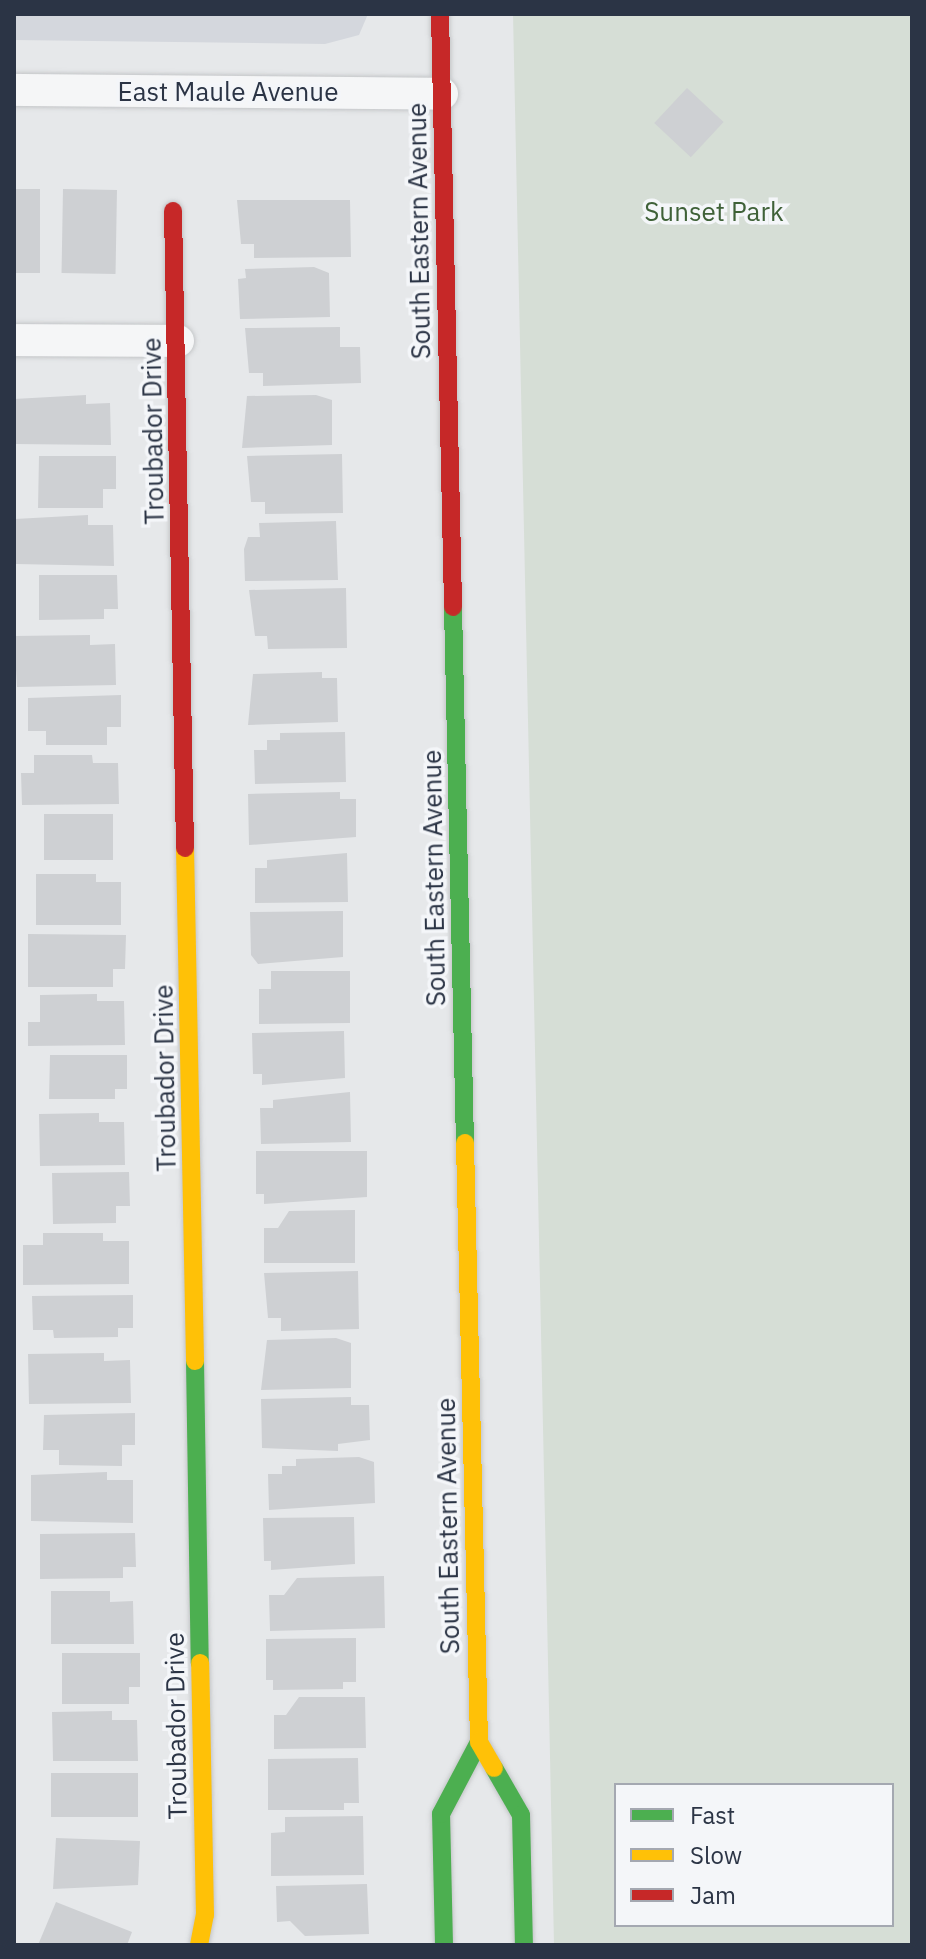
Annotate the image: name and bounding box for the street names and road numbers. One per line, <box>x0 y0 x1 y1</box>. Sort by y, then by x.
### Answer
street label: East Maule Avenue <box>118 76 338 108</box>
street label: South Eastern Avenue <box>401 102 437 360</box>
street label: Troubador Drive <box>136 337 170 525</box>
street label: South Eastern Avenue <box>416 749 452 1007</box>
street label: Troubador Drive <box>148 984 182 1172</box>
street label: South Eastern Avenue <box>430 1397 466 1655</box>
street label: Troubador Drive <box>159 1632 193 1820</box>

